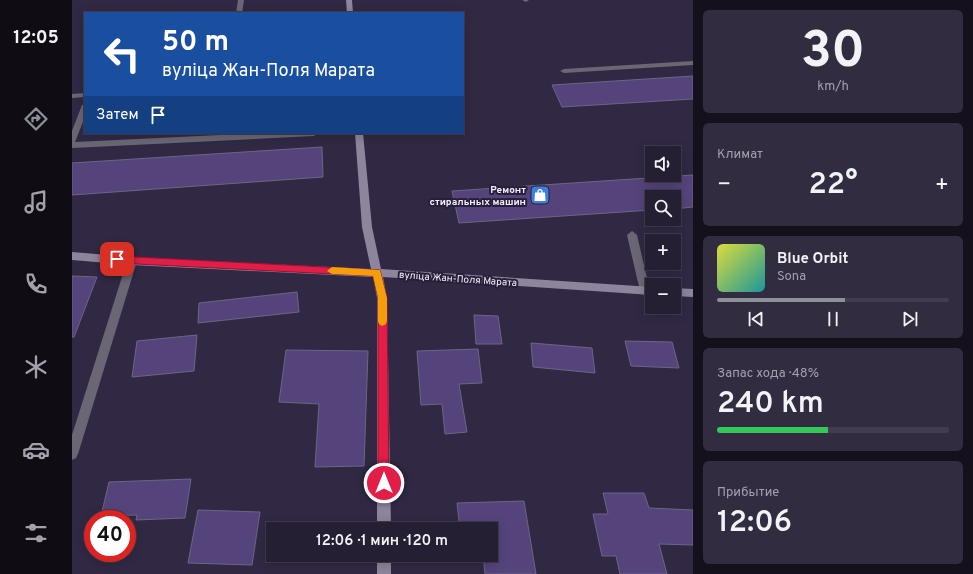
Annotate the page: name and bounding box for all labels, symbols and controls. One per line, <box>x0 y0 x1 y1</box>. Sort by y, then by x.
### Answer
text: 30 <box>801 20 865 86</box>
text: 50 m <box>162 25 229 61</box>
text: 12:05 <box>13 27 59 50</box>
icon: left <box>96 28 148 80</box>
text: вуліца Жан-Поля Марата <box>162 60 375 83</box>
text: km/h <box>817 79 849 95</box>
icon: arrive <box>147 104 169 126</box>
icon: directions <box>22 105 50 133</box>
text: Затем <box>96 106 139 125</box>
map controls <box>645 146 681 314</box>
button: sound <box>645 146 681 182</box>
text: Климат <box>717 147 763 163</box>
text: 22° <box>808 167 858 204</box>
text: − <box>717 172 731 199</box>
text: + <box>935 172 949 199</box>
place label: Ремонт стиральных машин <box>429 184 526 209</box>
shop icon: Ремонт стиральных машин <box>529 184 551 206</box>
icon: music <box>22 188 50 216</box>
button: search <box>645 190 681 226</box>
button: + <box>645 234 681 270</box>
pin <box>100 242 134 276</box>
icon: arrive <box>106 248 128 270</box>
text: Blue Orbit <box>777 250 848 269</box>
street label: вуліца Жан-Поля Марата <box>398 269 517 290</box>
text: Sona <box>777 269 806 285</box>
icon: phone <box>22 270 50 298</box>
button: − <box>645 278 681 314</box>
icon: previous <box>745 308 767 330</box>
icon: pause <box>822 308 844 330</box>
icon: next <box>899 308 921 330</box>
icon: climate <box>22 353 50 381</box>
text: Запас хода · 48% <box>717 366 819 382</box>
text: 240 km <box>717 386 824 423</box>
icon: car <box>22 436 50 464</box>
position arrow <box>363 462 405 504</box>
text: Прибытие <box>717 485 779 501</box>
text: 12:06 <box>717 505 792 542</box>
speed limit sign: 40 <box>84 510 136 562</box>
icon: filters <box>22 519 50 547</box>
text: 12:06 · 1 мин · 120 m <box>316 532 448 551</box>

